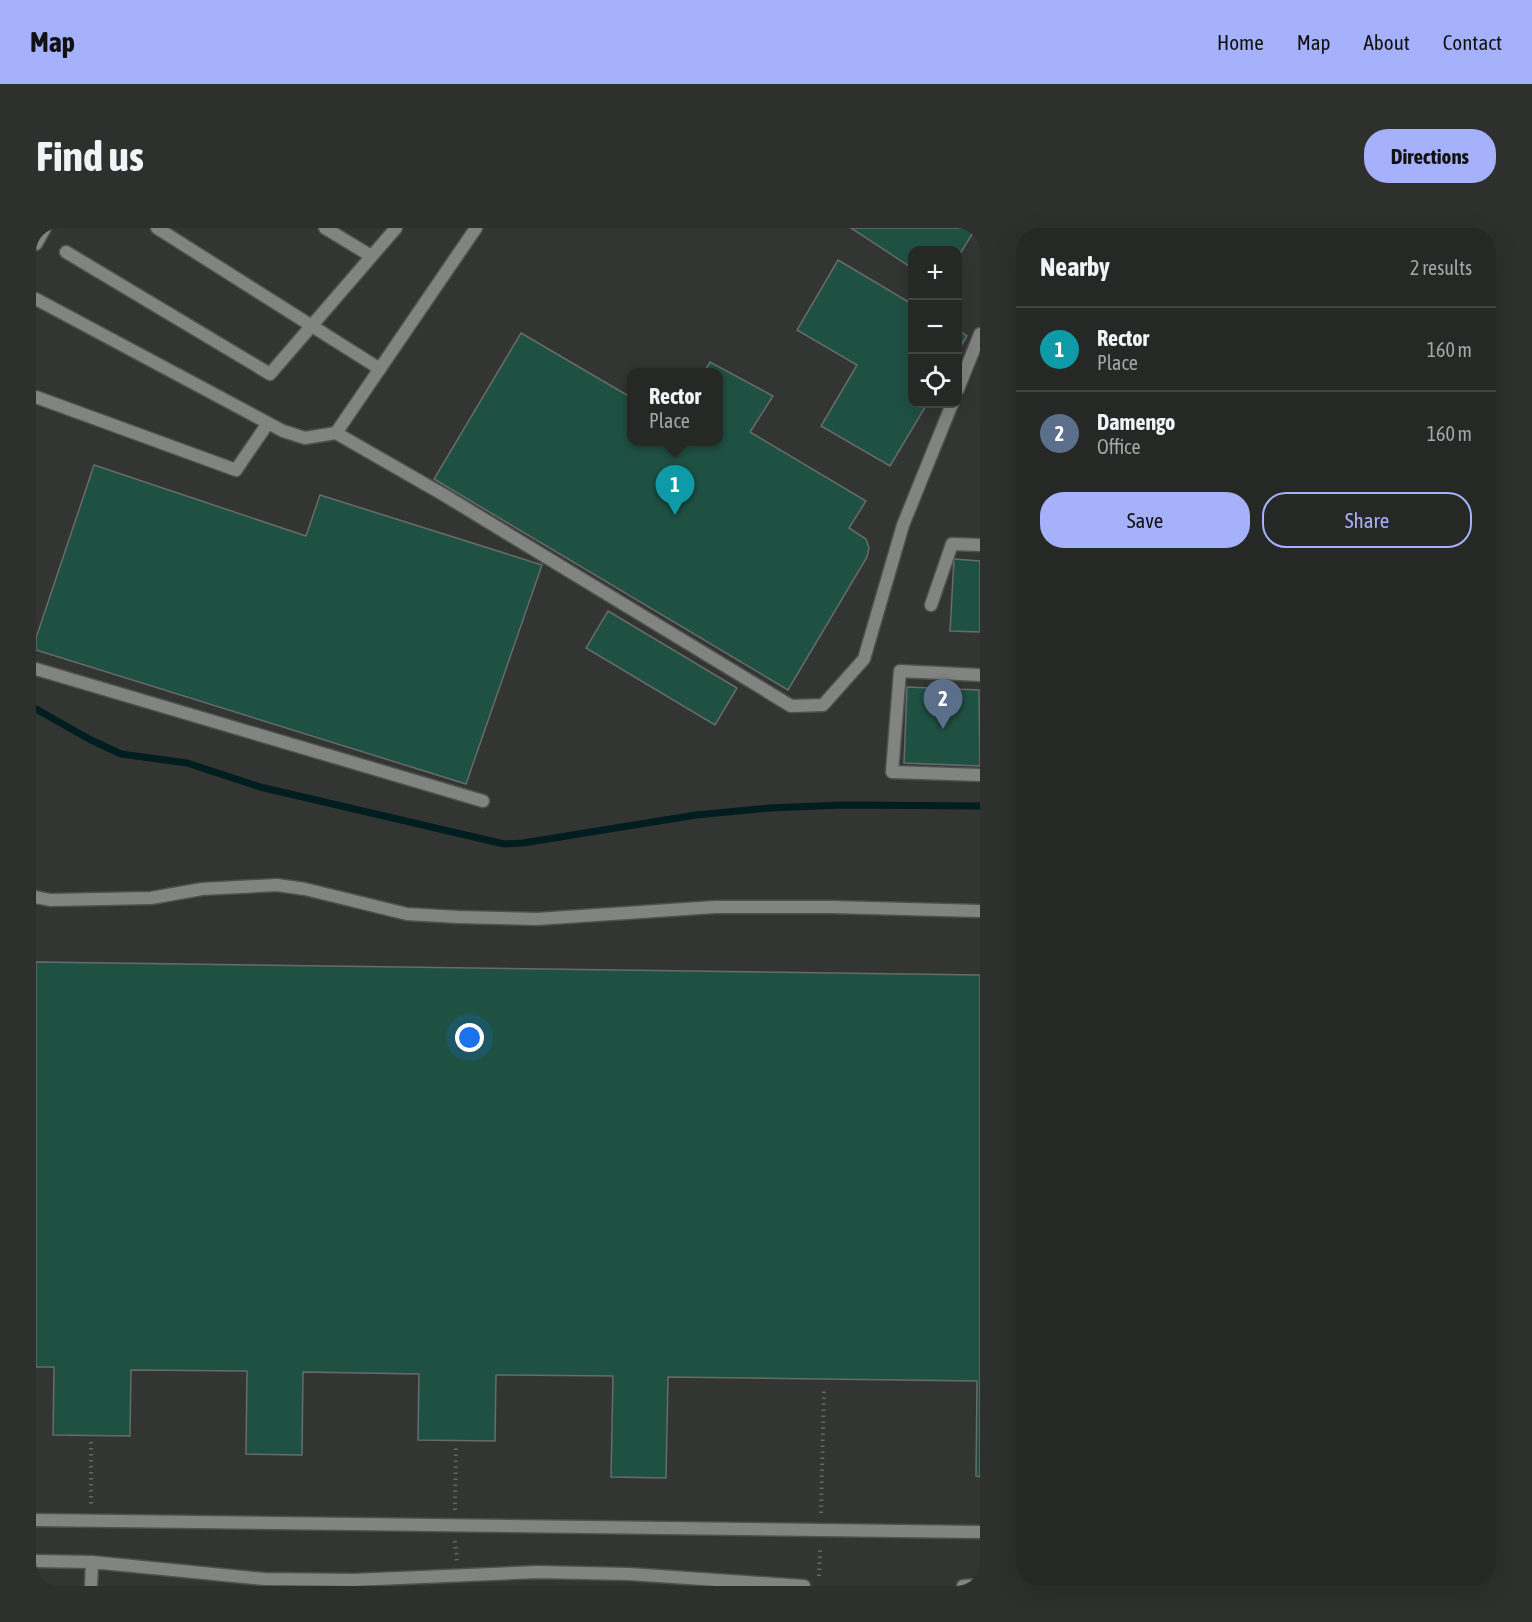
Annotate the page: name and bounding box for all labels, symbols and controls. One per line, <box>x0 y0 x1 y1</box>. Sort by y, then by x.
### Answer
text: Map <box>30 26 75 58</box>
text: Home <box>1217 30 1264 54</box>
text: Map <box>1297 30 1331 54</box>
text: About <box>1364 30 1410 54</box>
text: Contact <box>1443 30 1502 54</box>
button: Directions <box>1364 129 1496 183</box>
text: Find us <box>36 132 144 180</box>
map controls <box>908 246 962 408</box>
button: + <box>908 246 962 300</box>
text: Nearby <box>1040 252 1110 282</box>
text: 2 results <box>1410 256 1472 279</box>
button: − <box>908 300 962 354</box>
text: Rector <box>1097 325 1149 351</box>
text: 1 <box>1055 338 1064 361</box>
text: 160 m <box>1427 338 1472 361</box>
text: Place <box>1097 351 1138 374</box>
button: locate <box>908 354 962 408</box>
popup <box>627 368 723 446</box>
text: Rector <box>649 383 701 409</box>
text: Place <box>649 409 690 432</box>
text: Damengo <box>1097 409 1175 435</box>
text: 2 <box>1055 422 1064 445</box>
text: 160 m <box>1427 422 1472 445</box>
text: Office <box>1097 435 1141 458</box>
pin: 1 <box>656 466 694 515</box>
button: Save <box>1040 492 1250 548</box>
button: Share <box>1262 492 1472 548</box>
pin: 2 <box>924 680 962 729</box>
your location <box>455 1023 484 1052</box>

